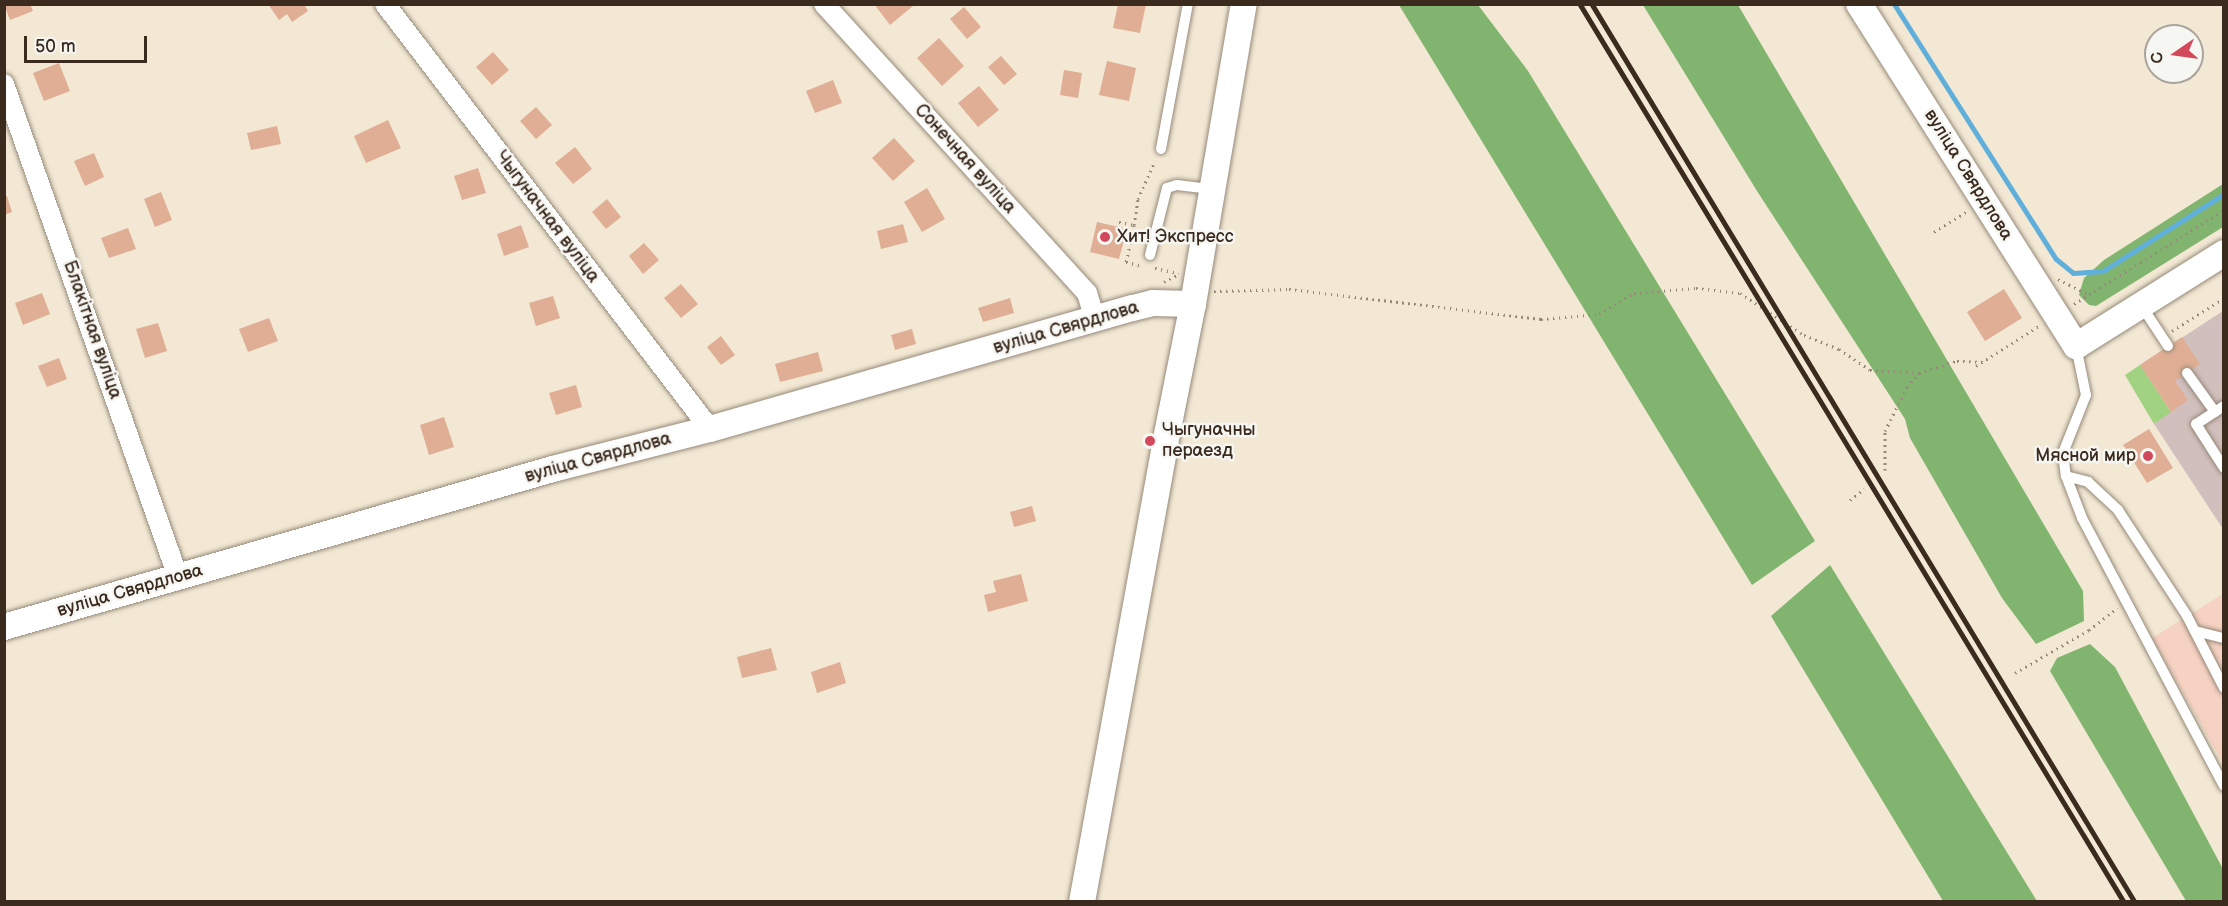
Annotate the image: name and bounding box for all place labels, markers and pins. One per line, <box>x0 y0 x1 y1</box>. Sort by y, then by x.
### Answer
place label: Хит! Экспресс <box>1117 226 1234 248</box>
marker: Хит! Экспресс <box>1098 230 1112 244</box>
place label: Чыгуначны пераезд <box>1162 420 1256 462</box>
marker: Чыгуначны пераезд <box>1143 434 1157 448</box>
place label: Мясной мир <box>2035 445 2136 467</box>
marker: Мясной мир <box>2141 449 2155 463</box>

